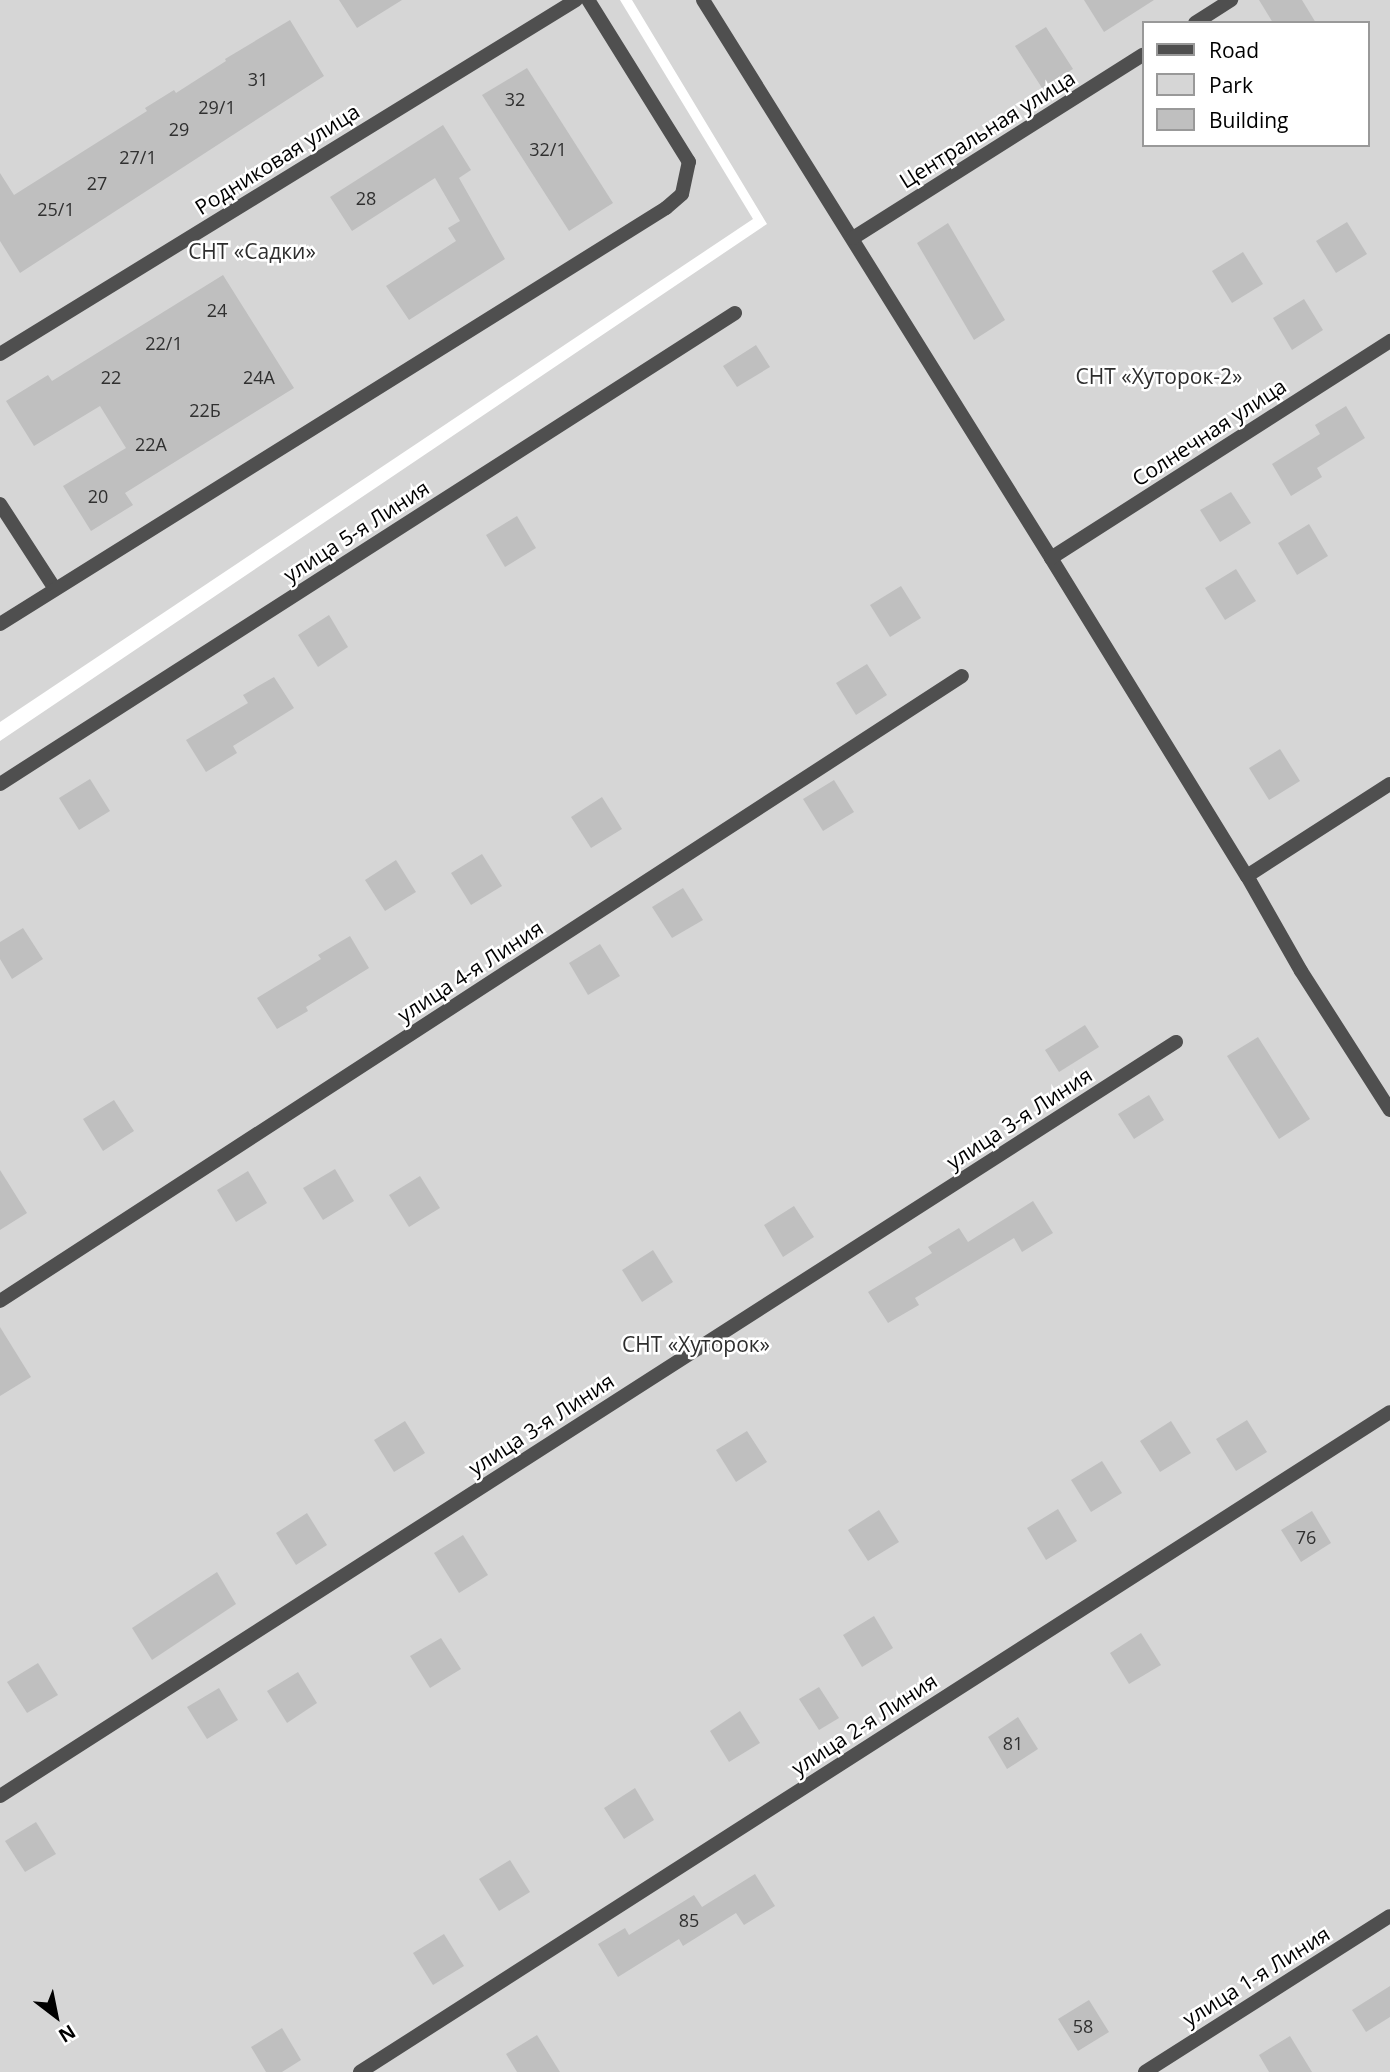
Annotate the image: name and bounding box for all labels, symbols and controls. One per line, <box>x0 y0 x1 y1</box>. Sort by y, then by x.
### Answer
legend <box>1142 21 1369 147</box>
text: Road <box>1209 36 1259 64</box>
street label: Центральная улица <box>895 65 1079 193</box>
house number: 31 <box>248 68 268 90</box>
text: Park <box>1209 71 1253 99</box>
house number: 32 <box>505 88 525 110</box>
house number: 29/1 <box>198 96 236 118</box>
street label: Родниковая улица <box>190 98 364 220</box>
text: Building <box>1209 106 1288 134</box>
house number: 29 <box>169 118 189 140</box>
house number: 32/1 <box>529 138 567 160</box>
house number: 27/1 <box>119 146 157 168</box>
house number: 27 <box>87 172 107 194</box>
house number: 28 <box>356 187 376 209</box>
house number: 25/1 <box>37 198 75 220</box>
park label: СНТ «Садки» <box>188 238 316 264</box>
house number: 24 <box>207 299 227 321</box>
house number: 22/1 <box>145 332 183 354</box>
park label: СНТ «Хуторок-2» <box>1076 363 1242 389</box>
house number: 22 <box>101 366 121 388</box>
house number: 24А <box>243 366 275 388</box>
street label: Солнечная улица <box>1127 373 1291 491</box>
house number: 22Б <box>189 399 221 421</box>
house number: 22А <box>135 433 167 455</box>
street label: улица 5-я Линия <box>279 475 433 587</box>
house number: 20 <box>88 485 108 507</box>
street label: улица 4-я Линия <box>393 915 547 1027</box>
street label: улица 3-я Линия <box>942 1062 1096 1174</box>
park label: СНТ «Хуторок» <box>622 1331 770 1357</box>
street label: улица 3-я Линия <box>464 1368 618 1480</box>
house number: 76 <box>1296 1526 1316 1548</box>
street label: улица 2-я Линия <box>787 1668 941 1780</box>
house number: 81 <box>1003 1732 1023 1754</box>
house number: 85 <box>679 1909 699 1931</box>
street label: улица 1-я Линия <box>1178 1921 1334 2031</box>
north arrow <box>21 1981 91 2051</box>
house number: 58 <box>1073 2015 1093 2037</box>
text: N <box>54 2019 81 2049</box>

